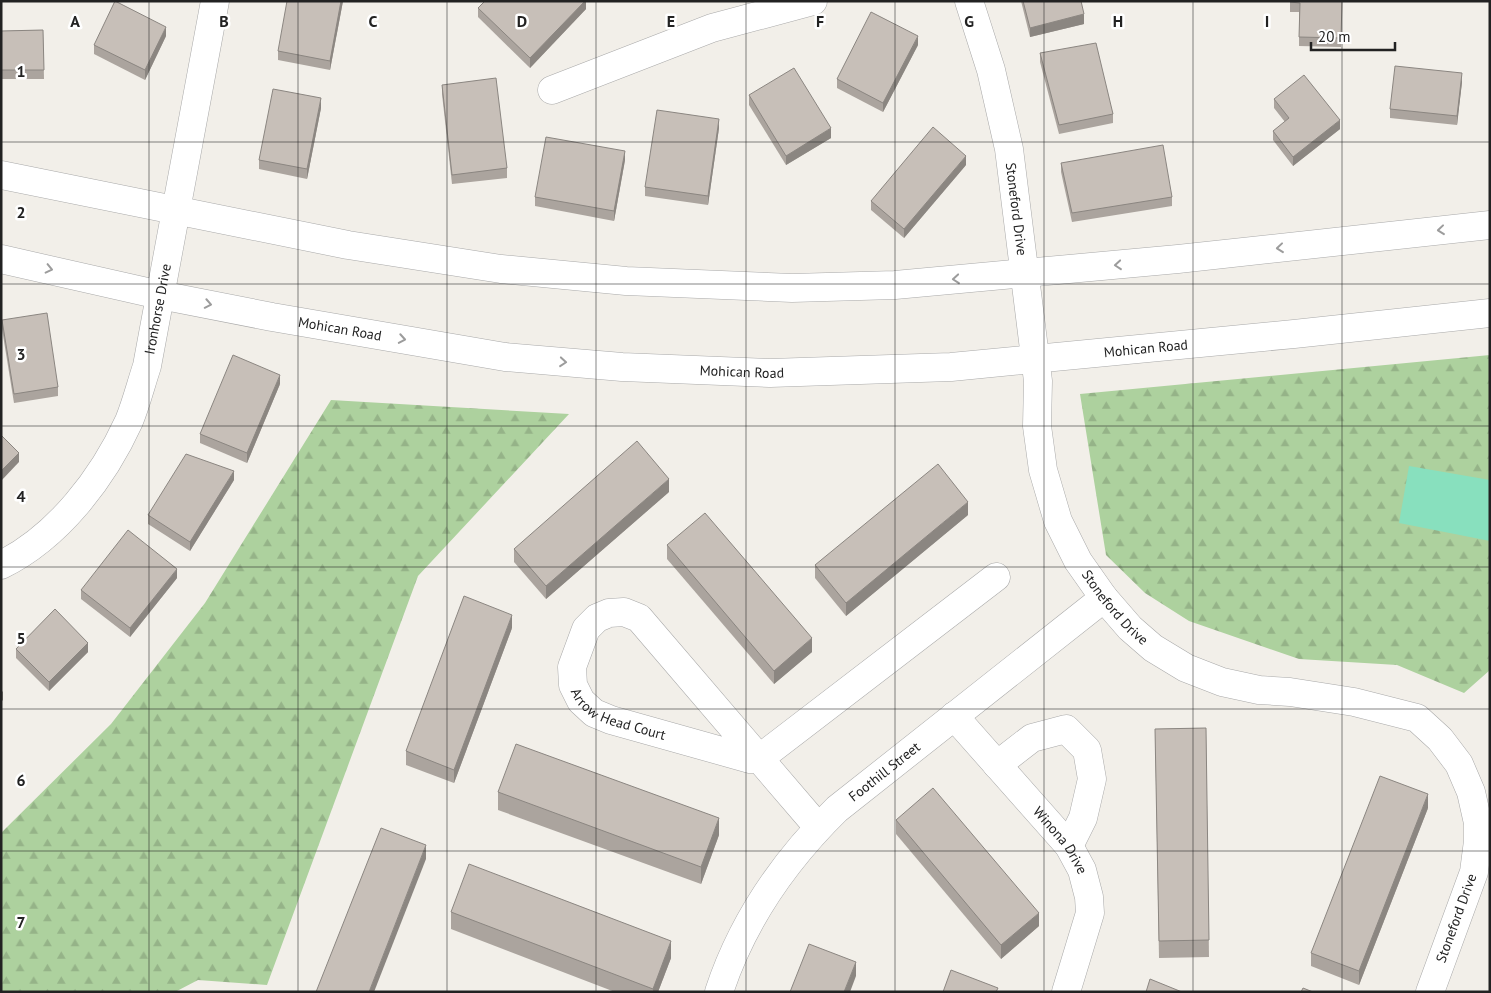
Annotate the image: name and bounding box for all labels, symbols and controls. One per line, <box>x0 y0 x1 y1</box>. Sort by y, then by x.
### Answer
text: A <box>70 11 80 31</box>
text: B <box>219 11 229 31</box>
text: C <box>369 11 378 31</box>
text: D <box>517 11 527 31</box>
text: E <box>667 11 675 31</box>
text: F <box>816 11 824 31</box>
text: G <box>964 11 974 31</box>
text: H <box>1113 11 1123 31</box>
text: I <box>1265 11 1269 31</box>
scale bar <box>1311 20 1395 52</box>
text: 20 m <box>1318 27 1351 46</box>
text: 1 <box>16 61 26 81</box>
street label: Stoneford Drive <box>1002 162 1031 257</box>
text: 2 <box>16 202 26 222</box>
one-way arrow <box>1437 224 1445 235</box>
one-way arrow <box>1275 242 1283 253</box>
one-way arrow <box>1114 259 1122 270</box>
street label: Ironhorse Drive <box>140 262 175 356</box>
one-way arrow <box>44 263 53 274</box>
one-way arrow <box>952 274 960 285</box>
one-way arrow <box>203 298 212 309</box>
street label: Mohican Road <box>297 313 383 345</box>
one-way arrow <box>397 334 406 344</box>
street label: Mohican Road <box>1103 335 1189 361</box>
text: 3 <box>16 344 26 364</box>
one-way arrow <box>559 356 567 367</box>
street label: Mohican Road <box>699 361 784 382</box>
text: 4 <box>16 486 26 506</box>
street label: Stoneford Drive <box>1078 566 1152 649</box>
text: 5 <box>16 628 26 648</box>
street label: Arrow Head Court <box>567 685 668 744</box>
street label: Foothill Street <box>845 738 924 805</box>
text: 6 <box>16 770 26 790</box>
street label: Winona Drive <box>1029 803 1091 877</box>
street label: Stoneford Drive <box>1432 871 1480 965</box>
text: 7 <box>16 912 26 932</box>

